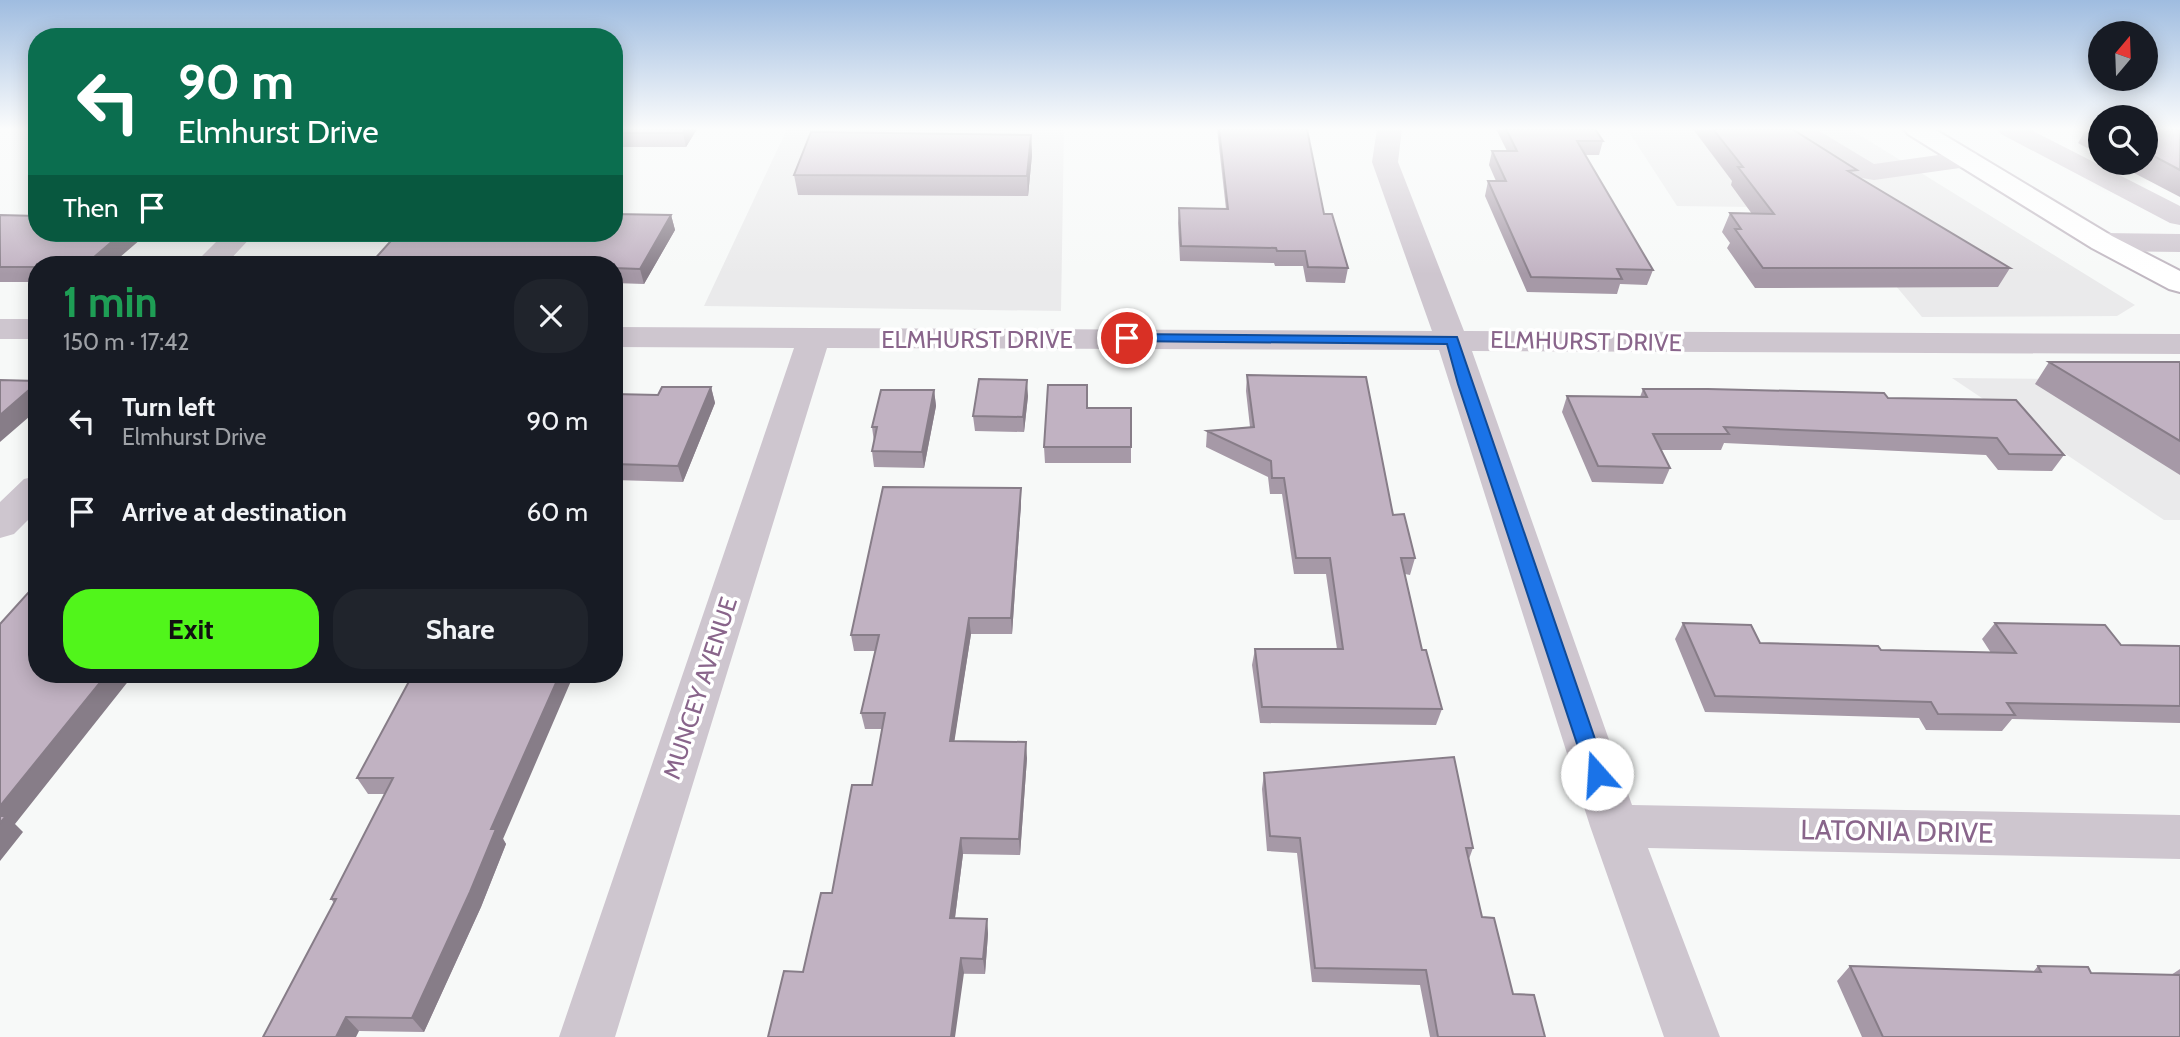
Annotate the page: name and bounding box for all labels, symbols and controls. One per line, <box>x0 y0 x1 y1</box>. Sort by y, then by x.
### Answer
north arrow <box>2088 21 2158 91</box>
map controls <box>2088 21 2158 175</box>
text: 90 m <box>178 52 294 111</box>
icon: left <box>63 56 154 147</box>
button: search <box>2088 105 2158 175</box>
text: Elmhurst Drive <box>178 112 379 151</box>
icon: arrive <box>133 189 171 227</box>
text: Then <box>63 192 119 224</box>
text: 1 min <box>63 276 158 328</box>
button: close <box>514 279 588 353</box>
pin <box>1097 308 1157 368</box>
icon: arrive <box>1108 319 1146 357</box>
street label: ELMHURST DRIVE <box>881 325 1073 354</box>
street label: ELMHURST DRIVE <box>1490 325 1682 357</box>
text: 150 m · 17:42 <box>63 328 189 356</box>
text: Turn left <box>122 391 215 423</box>
icon: left <box>63 402 101 440</box>
text: 90 m <box>526 405 588 437</box>
text: Elmhurst Drive <box>122 423 266 451</box>
icon: arrive <box>63 493 101 531</box>
text: Arrive at destination <box>122 496 347 528</box>
text: 60 m <box>526 496 588 528</box>
button: Exit <box>63 589 319 669</box>
button: Share <box>333 589 588 669</box>
street label: MUNCEY AVENUE <box>657 593 743 783</box>
position arrow <box>1560 737 1634 811</box>
street label: LATONIA DRIVE <box>1800 812 1994 850</box>

